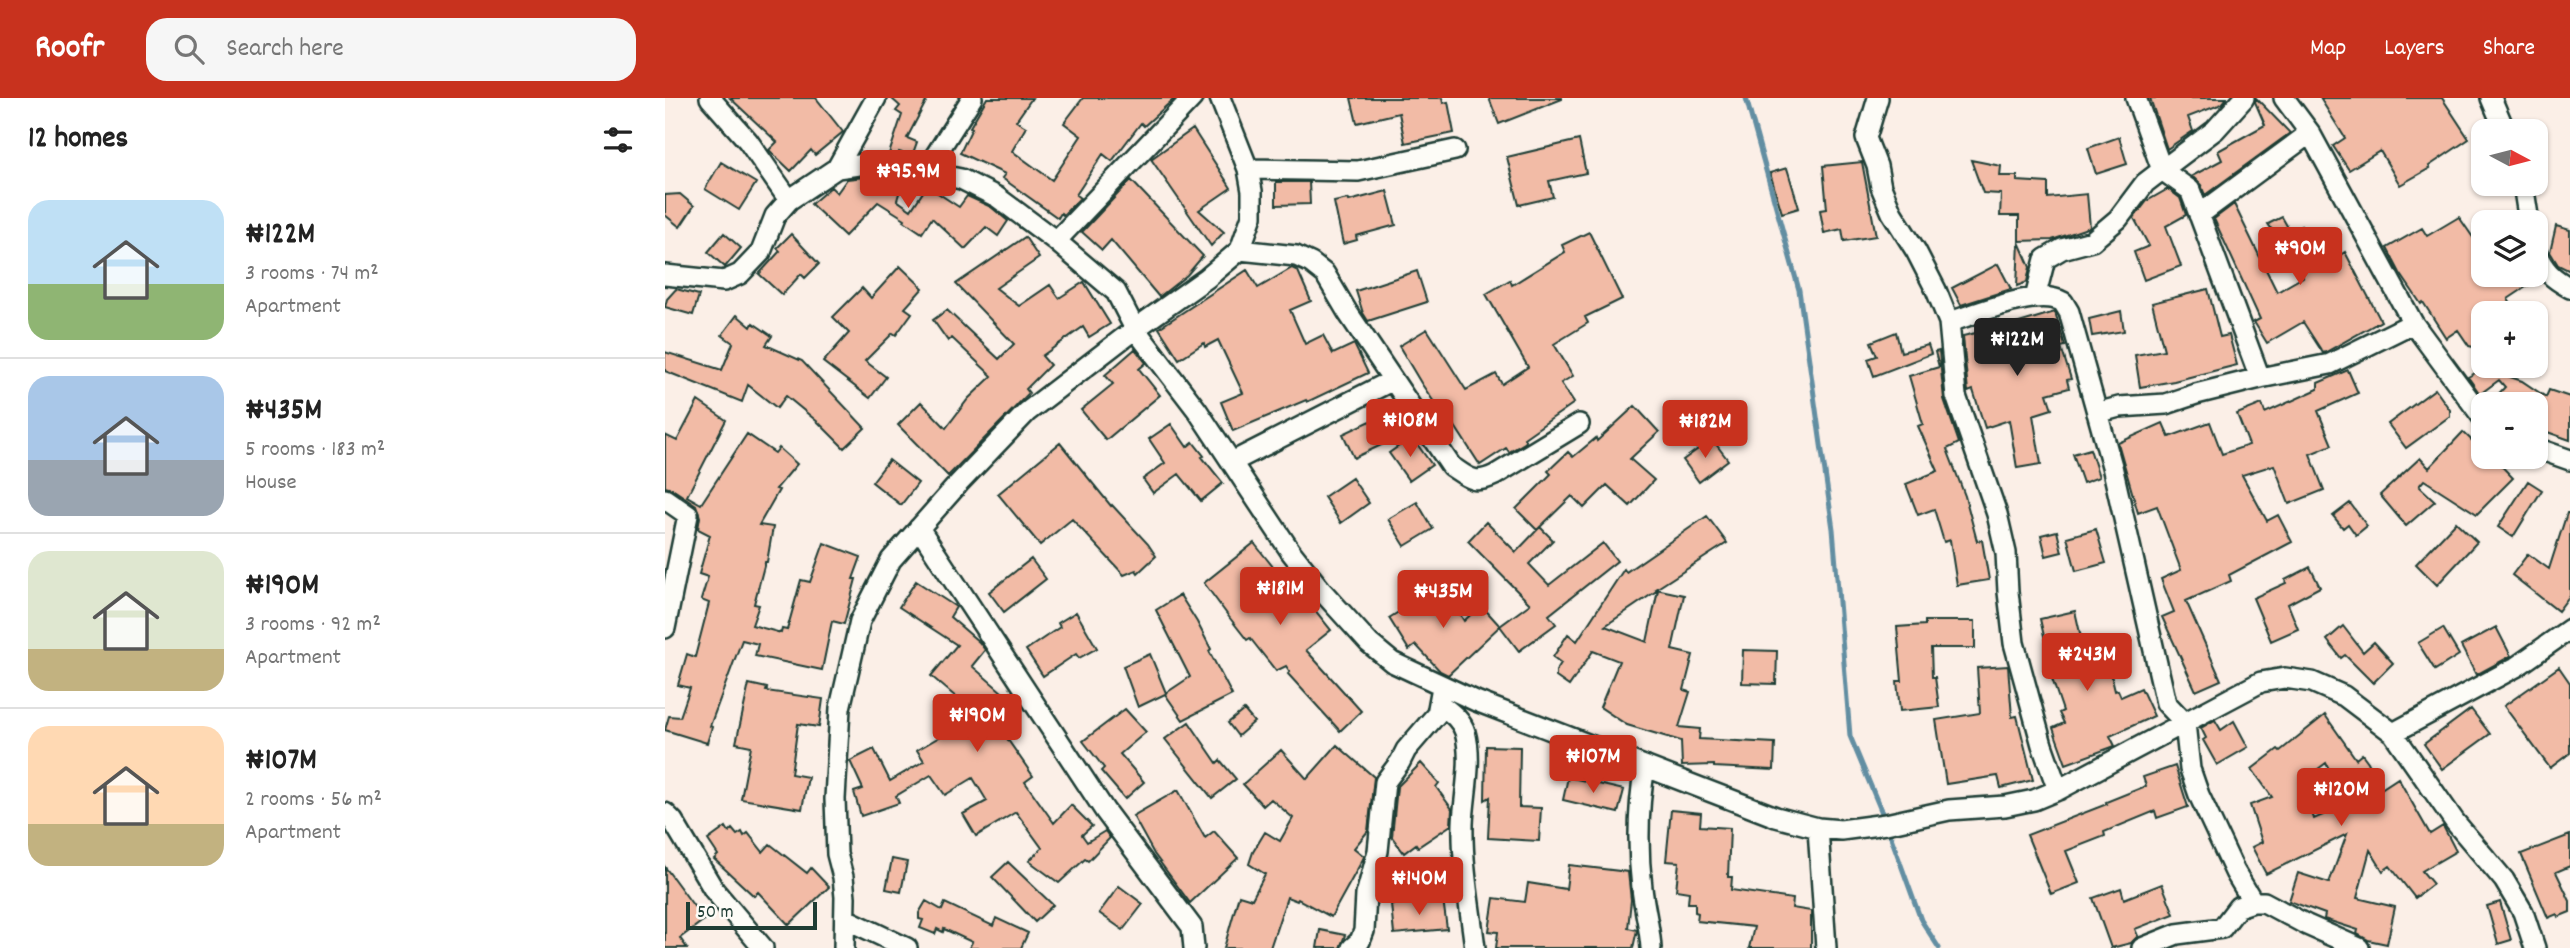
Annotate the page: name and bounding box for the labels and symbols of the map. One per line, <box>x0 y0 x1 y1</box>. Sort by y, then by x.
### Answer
north arrow <box>2471 119 2548 196</box>
pin: ₦95.9M <box>851 150 965 210</box>
pin: ₦90M <box>2259 228 2341 287</box>
pin: ₦122M <box>1968 318 2066 378</box>
pin: ₦108M <box>1361 400 1459 459</box>
pin: ₦182M <box>1656 400 1754 460</box>
pin: ₦181M <box>1231 568 1329 627</box>
pin: ₦435M <box>1394 570 1492 630</box>
pin: ₦243M <box>2038 634 2136 693</box>
pin: ₦190M <box>928 694 1026 754</box>
pin: ₦107M <box>1544 736 1642 795</box>
pin: ₦120M <box>2292 768 2390 828</box>
pin: ₦140M <box>1370 858 1468 917</box>
scale bar <box>686 899 817 931</box>

